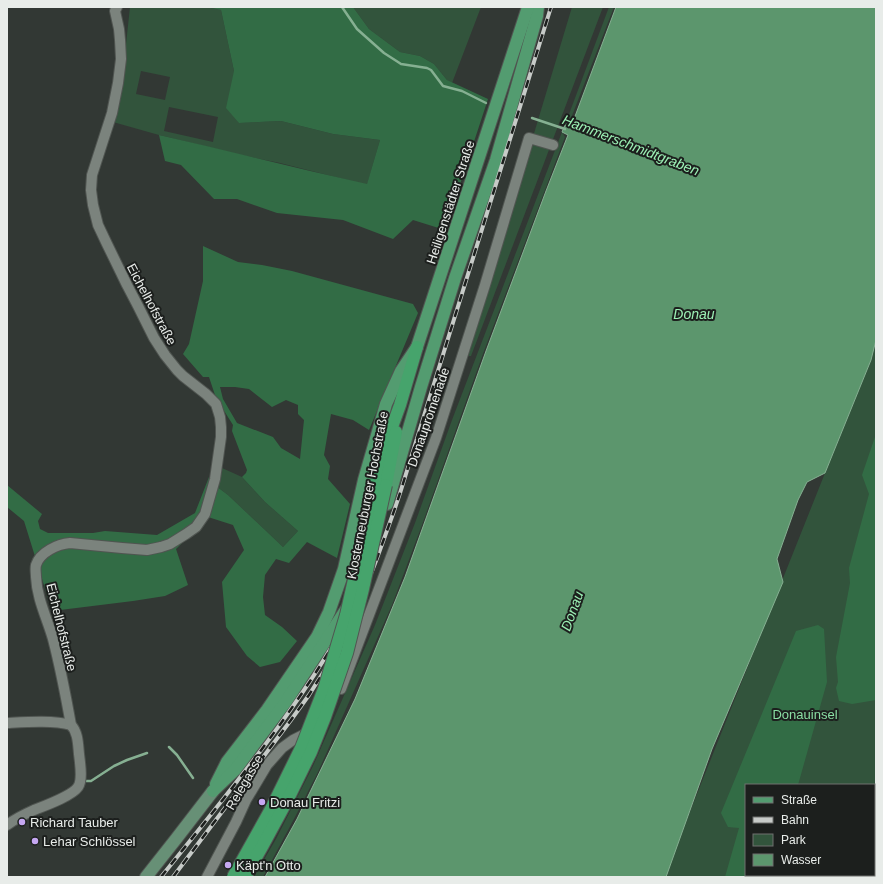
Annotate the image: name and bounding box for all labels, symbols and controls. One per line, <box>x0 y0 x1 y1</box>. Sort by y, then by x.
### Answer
water label: Hammerschmidtgraben <box>560 111 702 179</box>
street label: Heiligenstädter Straße <box>423 138 478 266</box>
street label: Eichelhofstraße <box>124 261 179 348</box>
water label: Donau <box>673 306 715 322</box>
street label: Donaupromenade <box>404 366 453 469</box>
street label: Klosterneuburger Hochstraße <box>344 410 391 580</box>
street label: Eichelhofstraße <box>43 581 80 673</box>
water label: Donau <box>557 589 587 633</box>
park label: Donauinsel <box>772 707 838 722</box>
street label: Relegasse <box>223 752 266 813</box>
legend <box>745 784 875 876</box>
text: Straße <box>781 793 817 807</box>
place label: Donau Fritzi <box>270 795 340 810</box>
marker: Donau Fritzi <box>257 797 267 807</box>
text: Bahn <box>781 813 809 827</box>
place label: Richard Tauber <box>30 815 119 830</box>
marker: Richard Tauber <box>17 817 27 827</box>
text: Park <box>781 833 807 847</box>
place label: Lehar Schlössel <box>43 834 136 849</box>
marker: Lehar Schlössel <box>30 836 40 846</box>
text: Wasser <box>781 853 821 867</box>
place label: Käpt'n Otto <box>236 858 301 873</box>
marker: Käpt'n Otto <box>223 860 233 870</box>

